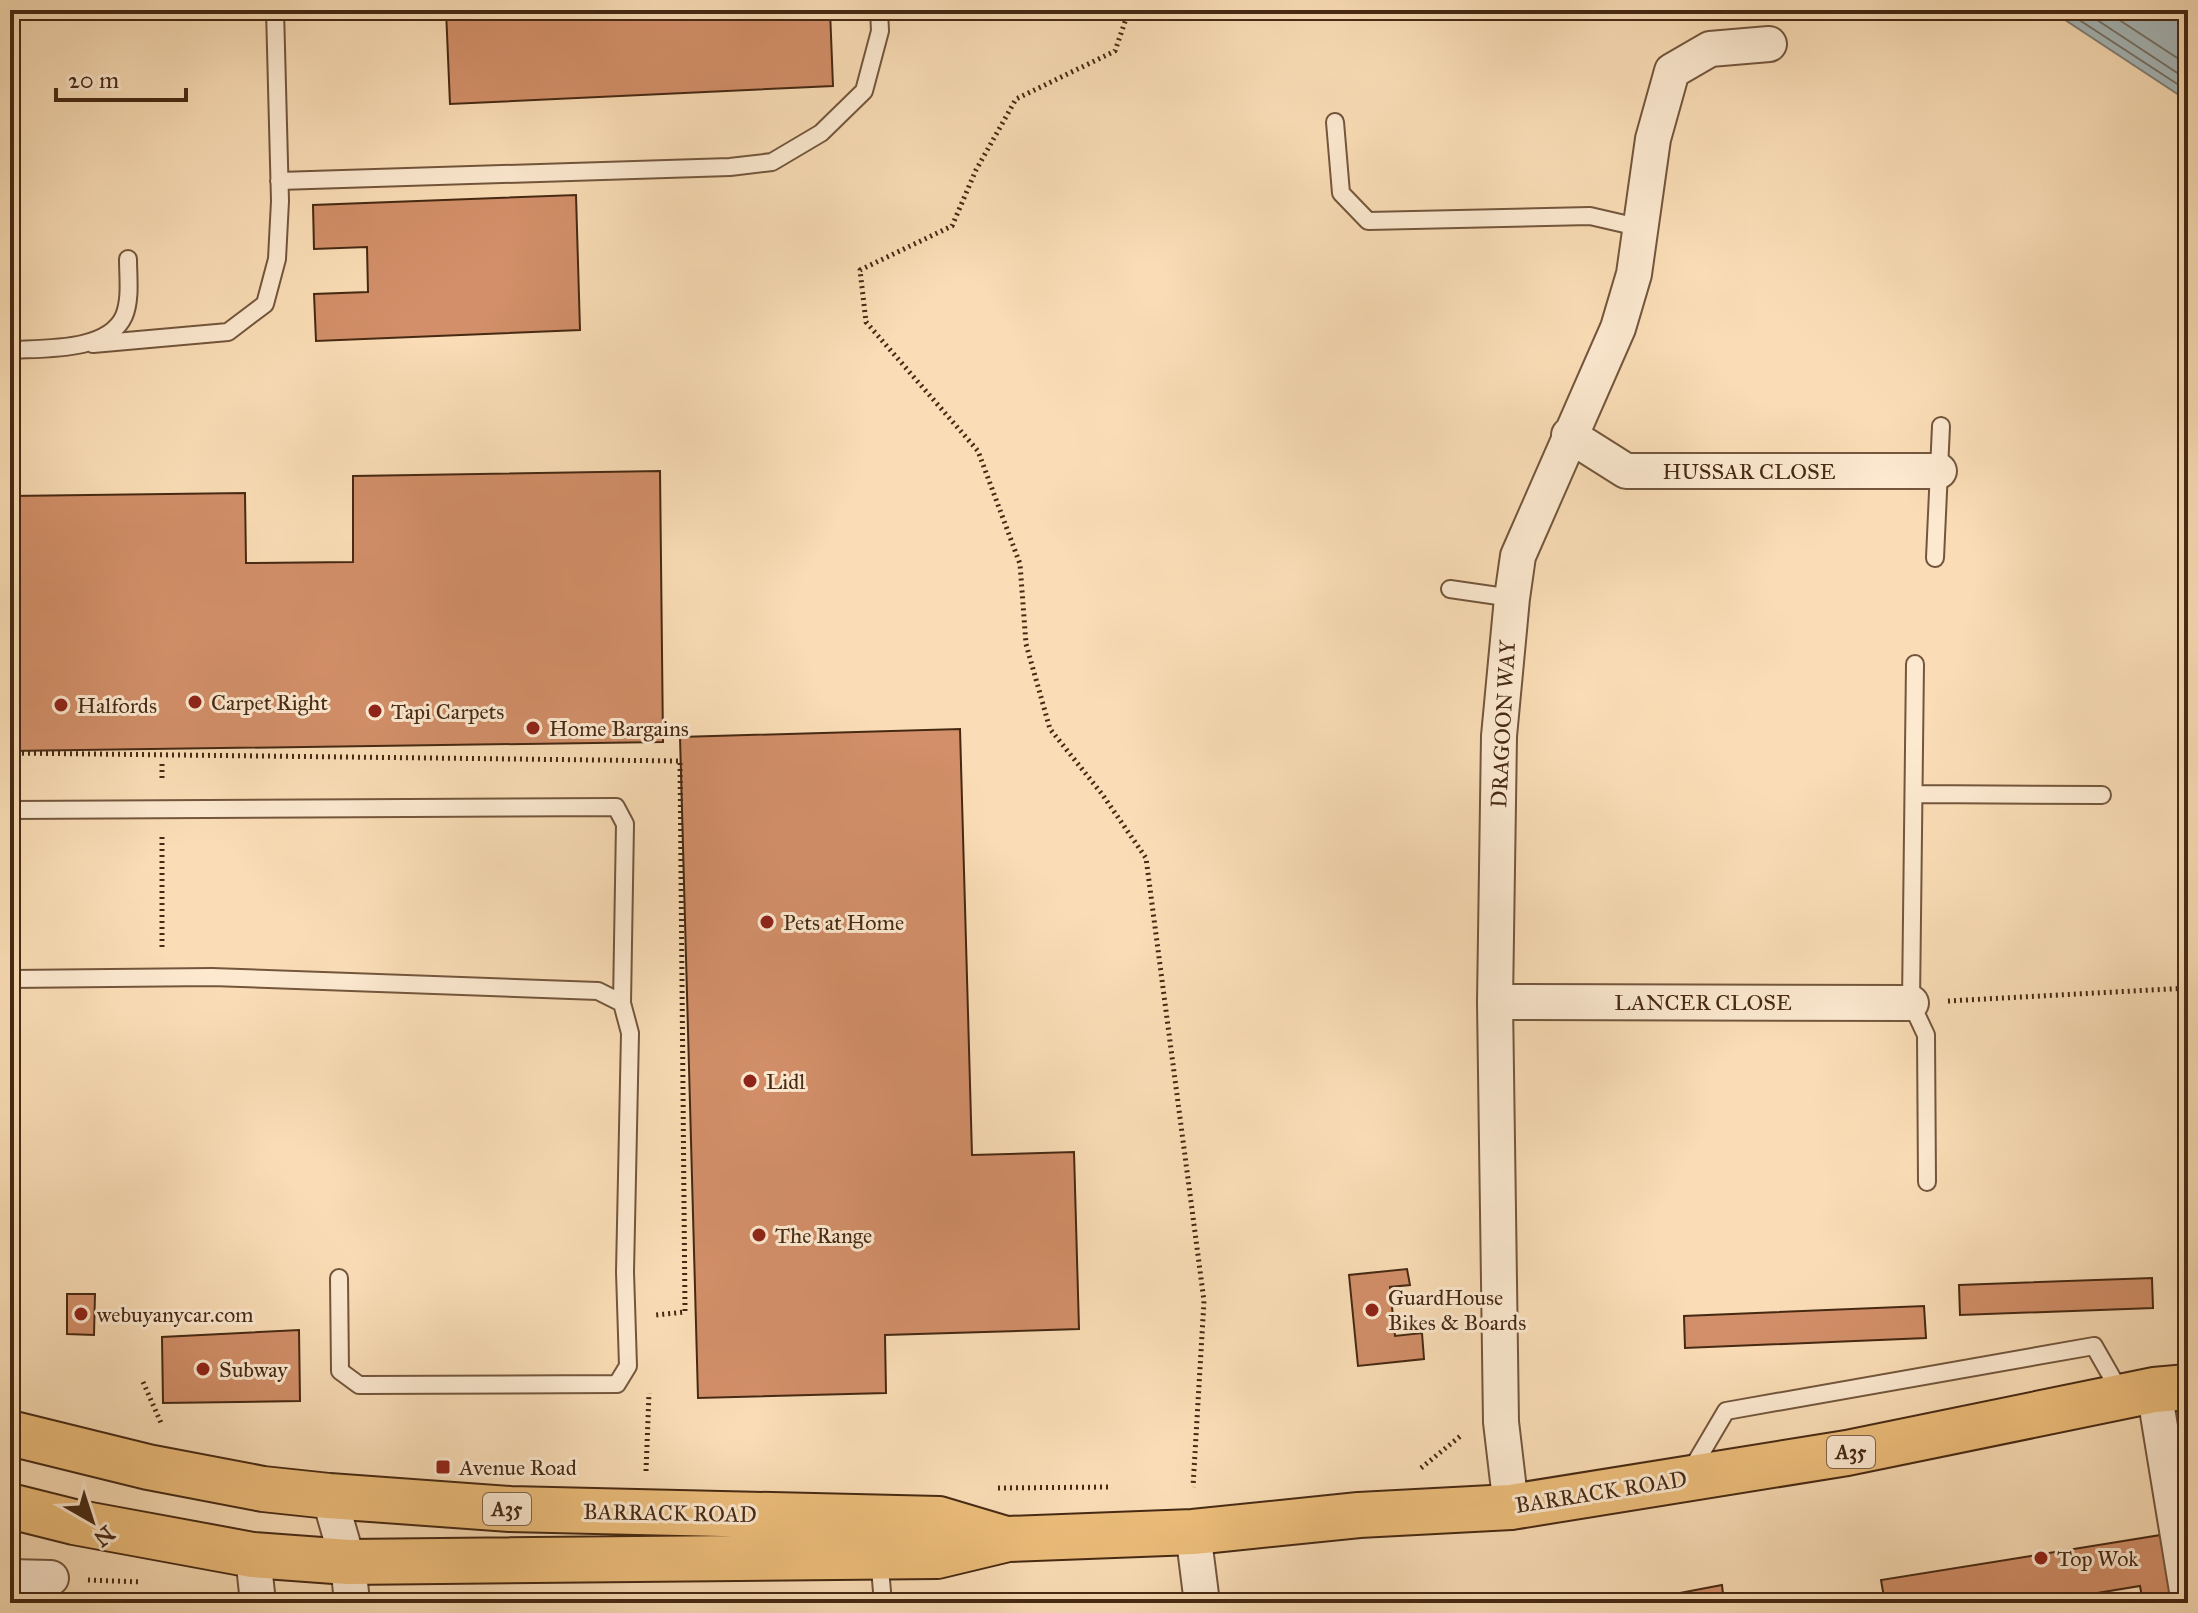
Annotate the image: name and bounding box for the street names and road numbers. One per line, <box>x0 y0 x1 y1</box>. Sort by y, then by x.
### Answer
street label: HUSSAR CLOSE <box>1662 458 1836 485</box>
street label: DRAGOON WAY <box>1485 639 1521 808</box>
street label: LANCER CLOSE <box>1614 989 1792 1016</box>
road number: A35 <box>1827 1436 1875 1468</box>
street label: BARRACK ROAD <box>1513 1465 1689 1519</box>
road number: A35 <box>483 1493 531 1525</box>
street label: BARRACK ROAD <box>583 1498 757 1528</box>

